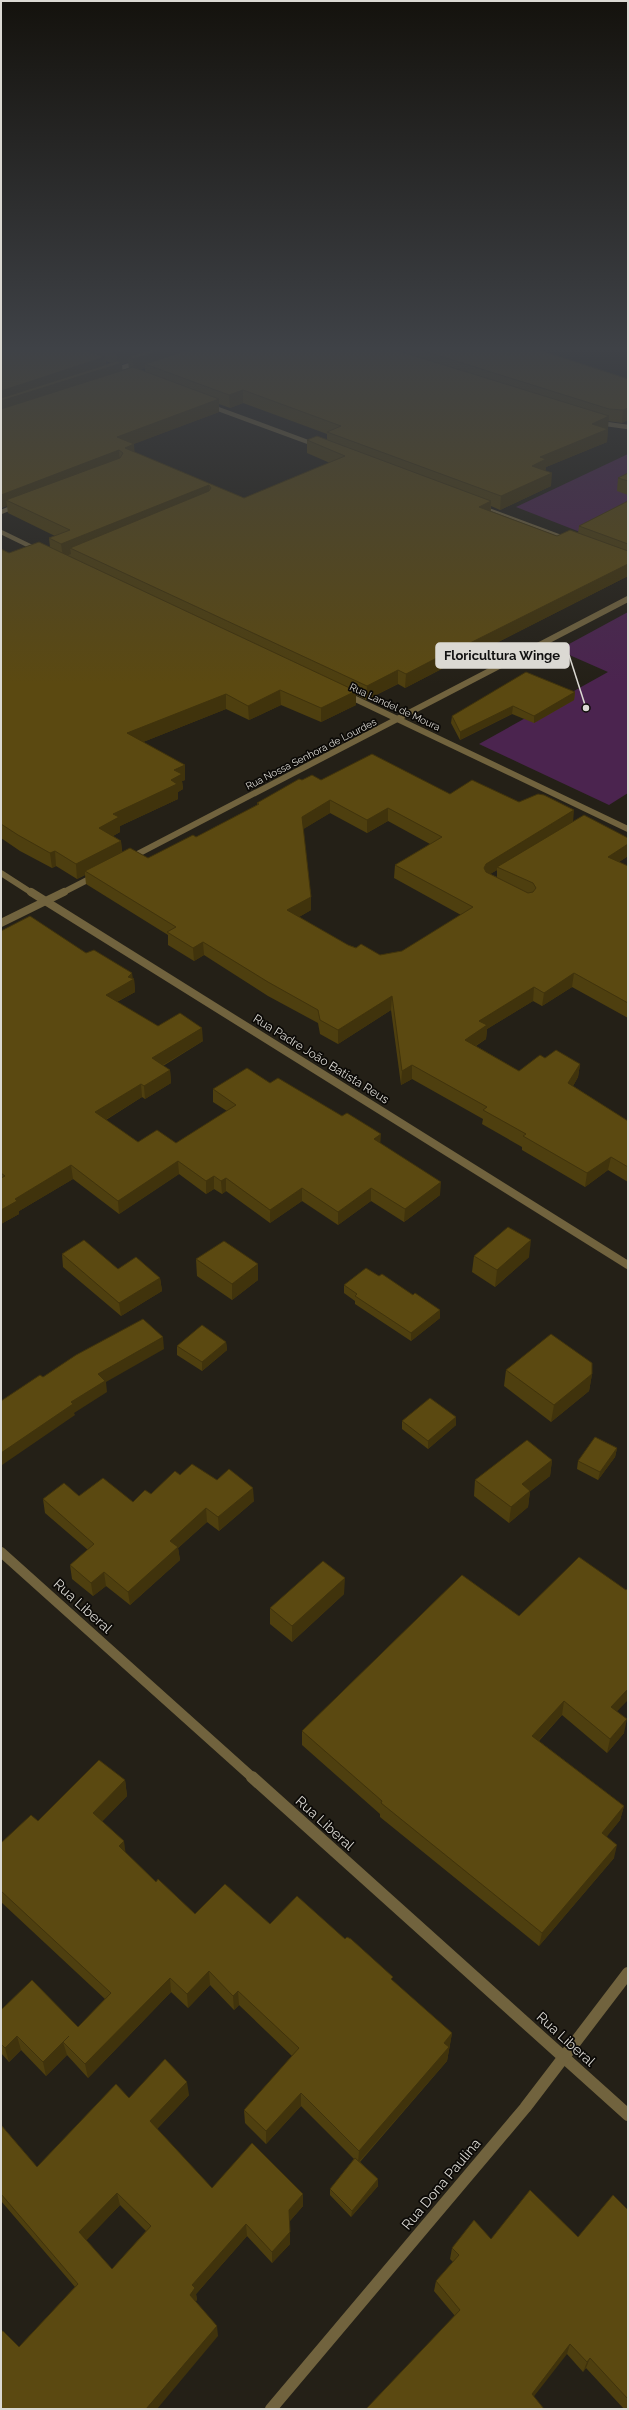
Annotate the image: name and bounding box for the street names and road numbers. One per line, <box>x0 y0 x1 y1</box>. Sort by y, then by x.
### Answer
street label: Rua Landel de Moura <box>348 681 442 733</box>
street label: Rua Nossa Senhora de Lourdes <box>244 716 378 792</box>
street label: Rua Padre João Batista Reus <box>251 1011 392 1107</box>
street label: Rua Liberal <box>51 1576 116 1636</box>
street label: Rua Liberal <box>293 1793 358 1853</box>
street label: Rua Liberal <box>534 2009 599 2069</box>
street label: Rua Dona Paulina <box>398 2135 484 2233</box>

